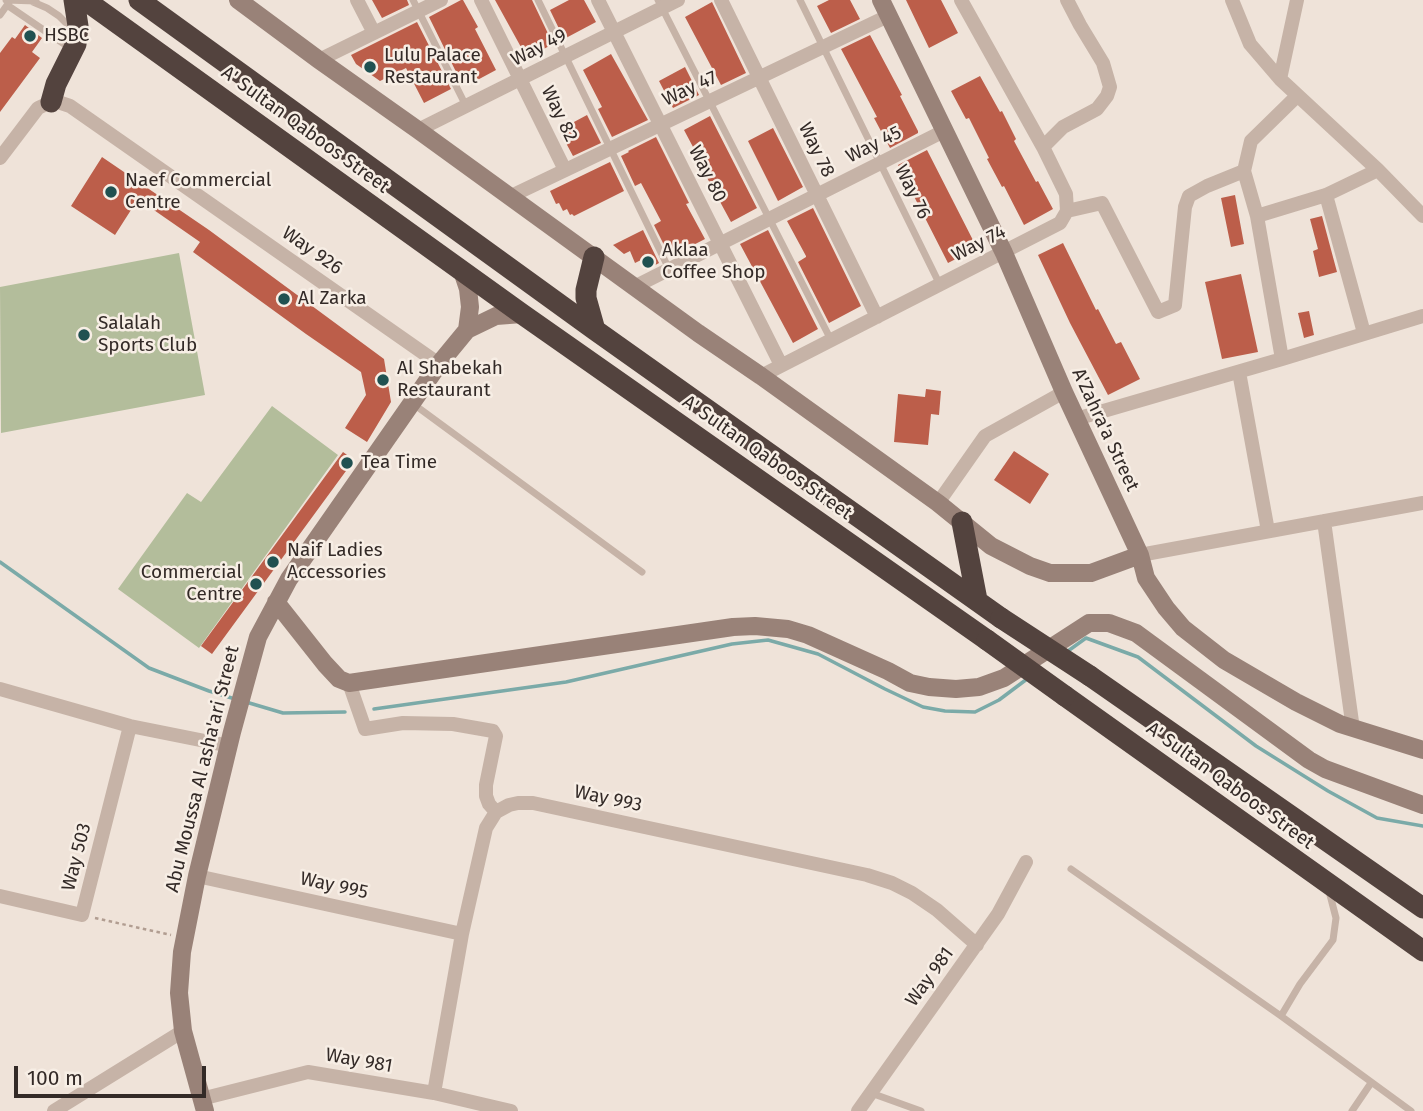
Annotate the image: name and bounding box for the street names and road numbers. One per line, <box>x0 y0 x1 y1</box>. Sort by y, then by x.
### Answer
street label: Way 49 <box>507 24 571 72</box>
street label: A' Sultan Qaboos Street <box>217 61 393 199</box>
street label: Way 47 <box>659 66 721 112</box>
street label: Way 82 <box>536 82 582 146</box>
street label: Way 78 <box>793 119 839 181</box>
street label: Way 45 <box>843 121 905 169</box>
street label: Way 80 <box>683 142 731 206</box>
street label: Way 76 <box>889 161 935 223</box>
street label: Way 74 <box>948 221 1010 267</box>
street label: Way 926 <box>277 222 347 280</box>
street label: A'Zahra'a Street <box>1067 365 1143 495</box>
street label: A' Sultan Qaboos Street <box>678 391 856 525</box>
street label: Abu Moussa Al asha'ari Street <box>161 643 245 895</box>
street label: A' Sultan Qaboos Street <box>1142 717 1318 855</box>
street label: Way 993 <box>572 781 644 817</box>
street label: Way 503 <box>58 821 96 893</box>
street label: Way 995 <box>298 868 370 904</box>
street label: Way 981 <box>901 943 959 1011</box>
street label: Way 981 <box>324 1044 394 1078</box>

